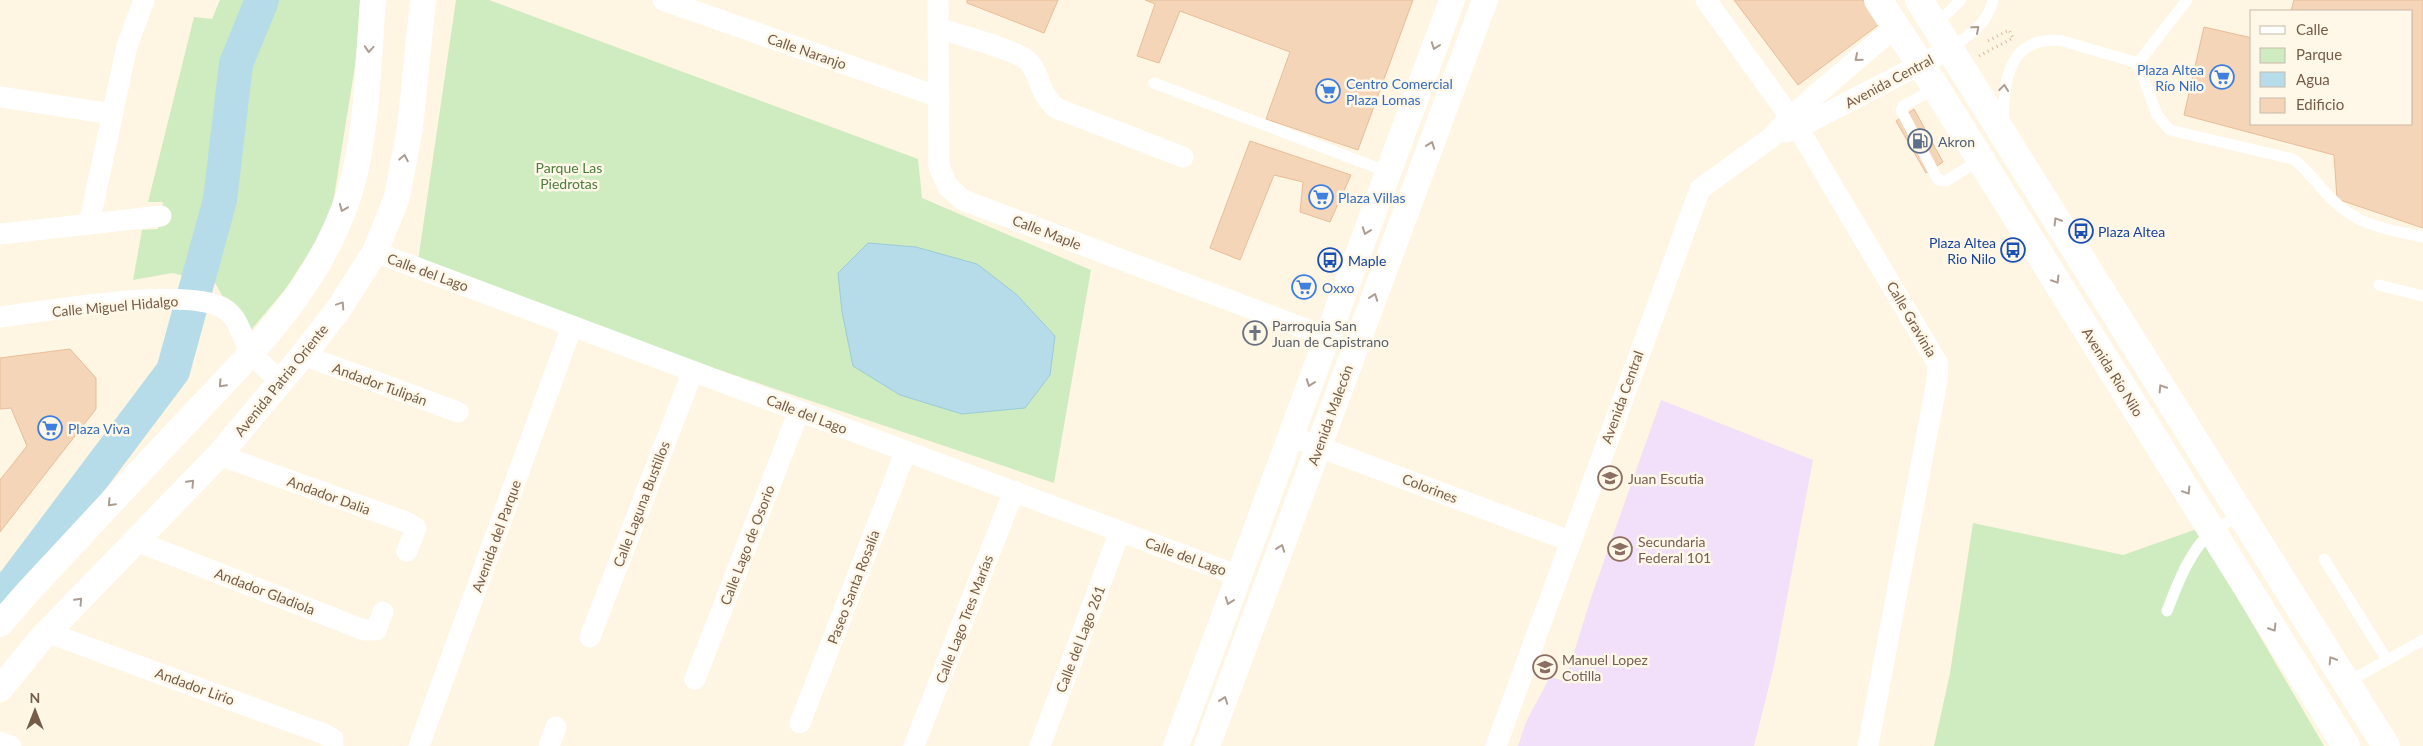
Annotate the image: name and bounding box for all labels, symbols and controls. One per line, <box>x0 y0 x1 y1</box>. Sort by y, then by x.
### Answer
legend <box>2250 10 2413 125</box>
text: Calle <box>2296 20 2329 38</box>
one-way arrow <box>1970 26 1979 35</box>
street label: Calle Naranjo <box>765 30 849 72</box>
one-way arrow <box>1431 41 1441 50</box>
one-way arrow <box>364 45 375 53</box>
text: Parque <box>2296 45 2342 63</box>
street label: Avenida Central <box>1842 51 1936 111</box>
one-way arrow <box>1854 53 1863 62</box>
place label: Plaza Altea Río Nilo <box>2137 61 2204 94</box>
supermarket icon: Plaza Altea Río Nilo <box>2209 64 2235 90</box>
text: Agua <box>2296 70 2330 88</box>
place label: Centro Comercial Plaza Lomas <box>1346 75 1453 108</box>
supermarket icon: Centro Comercial Plaza Lomas <box>1315 78 1341 104</box>
one-way arrow <box>1998 84 2009 92</box>
text: Edificio <box>2296 95 2344 113</box>
fuel station icon: Akron <box>1907 128 1933 154</box>
place label: Akron <box>1938 133 1975 150</box>
one-way arrow <box>1425 141 1435 150</box>
one-way arrow <box>399 153 409 162</box>
park label: Parque Las Piedrotas <box>536 159 602 192</box>
supermarket icon: Plaza Villas <box>1308 184 1334 210</box>
place label: Plaza Villas <box>1338 189 1405 206</box>
one-way arrow <box>339 203 349 212</box>
street label: Calle Maple <box>1010 211 1084 253</box>
one-way arrow <box>2054 217 2064 226</box>
bus stop icon: Plaza Altea <box>2068 218 2094 244</box>
place label: Plaza Altea <box>2098 223 2165 240</box>
one-way arrow <box>1362 226 1372 235</box>
place label: Plaza Altea Rio Nilo <box>1929 234 1996 267</box>
bus stop icon: Plaza Altea Rio Nilo <box>2000 237 2026 263</box>
bus stop icon: Maple <box>1317 247 1343 273</box>
street label: Calle del Lago <box>385 249 471 295</box>
place label: Maple <box>1348 252 1386 269</box>
supermarket icon: Oxxo <box>1291 274 1317 300</box>
one-way arrow <box>2049 275 2059 284</box>
street label: Calle Gravinia <box>1884 278 1941 360</box>
place label: Oxxo <box>1322 279 1355 296</box>
street label: Calle Miguel Hidalgo <box>51 292 179 320</box>
one-way arrow <box>1368 293 1378 302</box>
one-way arrow <box>334 302 344 311</box>
place label: Parroquia San Juan de Capistrano <box>1272 317 1389 350</box>
church icon: Parroquia San Juan de Capistrano <box>1242 320 1268 346</box>
street label: Avenida Patria Oriente <box>231 321 331 439</box>
street label: Avenida Río Nilo <box>2079 324 2147 420</box>
street label: Avenida Central <box>1597 348 1647 446</box>
street label: Andador Tulipán <box>330 359 430 409</box>
street label: Avenida Malecón <box>1304 362 1356 468</box>
one-way arrow <box>219 378 228 387</box>
one-way arrow <box>1306 378 1316 387</box>
one-way arrow <box>2158 385 2168 394</box>
street label: Calle del Lago <box>764 391 850 437</box>
supermarket icon: Plaza Viva <box>37 415 63 441</box>
place label: Plaza Viva <box>68 420 130 437</box>
street label: Calle Laguna Bustillos <box>609 439 673 569</box>
school or university icon: Juan Escutia <box>1597 465 1623 491</box>
street label: Colorines <box>1400 470 1460 506</box>
place label: Juan Escutia <box>1628 470 1704 487</box>
street label: Andador Dalia <box>285 472 373 518</box>
street label: Avenida del Parque <box>468 478 524 594</box>
one-way arrow <box>186 480 195 489</box>
street label: Calle Lago de Osorio <box>716 483 778 607</box>
one-way arrow <box>2181 485 2190 494</box>
one-way arrow <box>108 497 117 506</box>
street label: Paseo Santa Rosalía <box>823 528 883 646</box>
street label: Calle del Lago <box>1143 533 1229 579</box>
place label: Secundaria Federal 101 <box>1638 533 1711 566</box>
school or university icon: Secundaria Federal 101 <box>1607 536 1633 562</box>
one-way arrow <box>1275 544 1285 553</box>
street label: Calle Lago Tres Marías <box>932 552 996 686</box>
street label: Andador Gladiola <box>212 564 318 618</box>
street label: Calle del Lago 261 <box>1052 583 1108 695</box>
one-way arrow <box>1225 597 1235 605</box>
one-way arrow <box>73 598 82 607</box>
one-way arrow <box>2267 623 2277 632</box>
place label: Manuel Lopez Cotilla <box>1562 651 1648 684</box>
school or university icon: Manuel Lopez Cotilla <box>1532 654 1558 680</box>
one-way arrow <box>2329 657 2339 666</box>
street label: Andador Lirio <box>153 664 237 708</box>
north arrow <box>10 686 60 736</box>
text: N <box>30 689 40 706</box>
one-way arrow <box>1218 697 1228 705</box>

